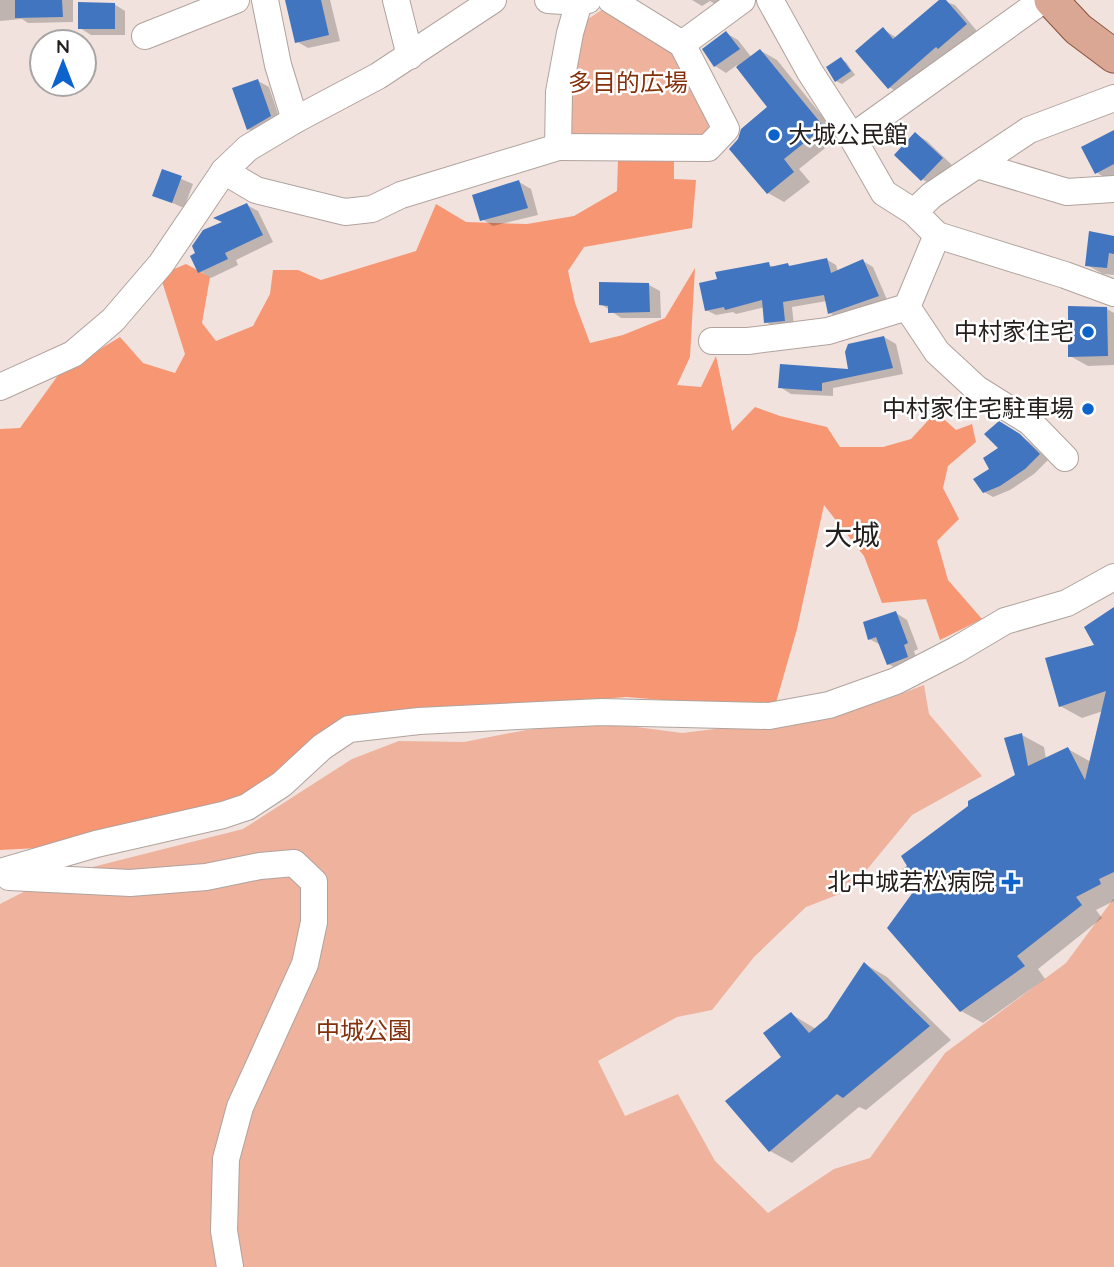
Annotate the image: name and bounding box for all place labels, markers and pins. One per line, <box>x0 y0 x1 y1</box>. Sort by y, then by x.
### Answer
place label: 大城公民館 <box>788 119 908 149</box>
marker: 大城公民館 <box>766 127 782 143</box>
place label: 中村家住宅 <box>954 316 1074 346</box>
marker: 中村家住宅 <box>1080 324 1096 340</box>
place label: 中村家住宅駐車場 <box>882 393 1074 423</box>
marker: 中村家住宅駐車場 <box>1080 401 1096 417</box>
place label: 北中城若松病院 <box>827 866 995 896</box>
marker: 北中城若松病院 <box>1001 872 1021 892</box>

